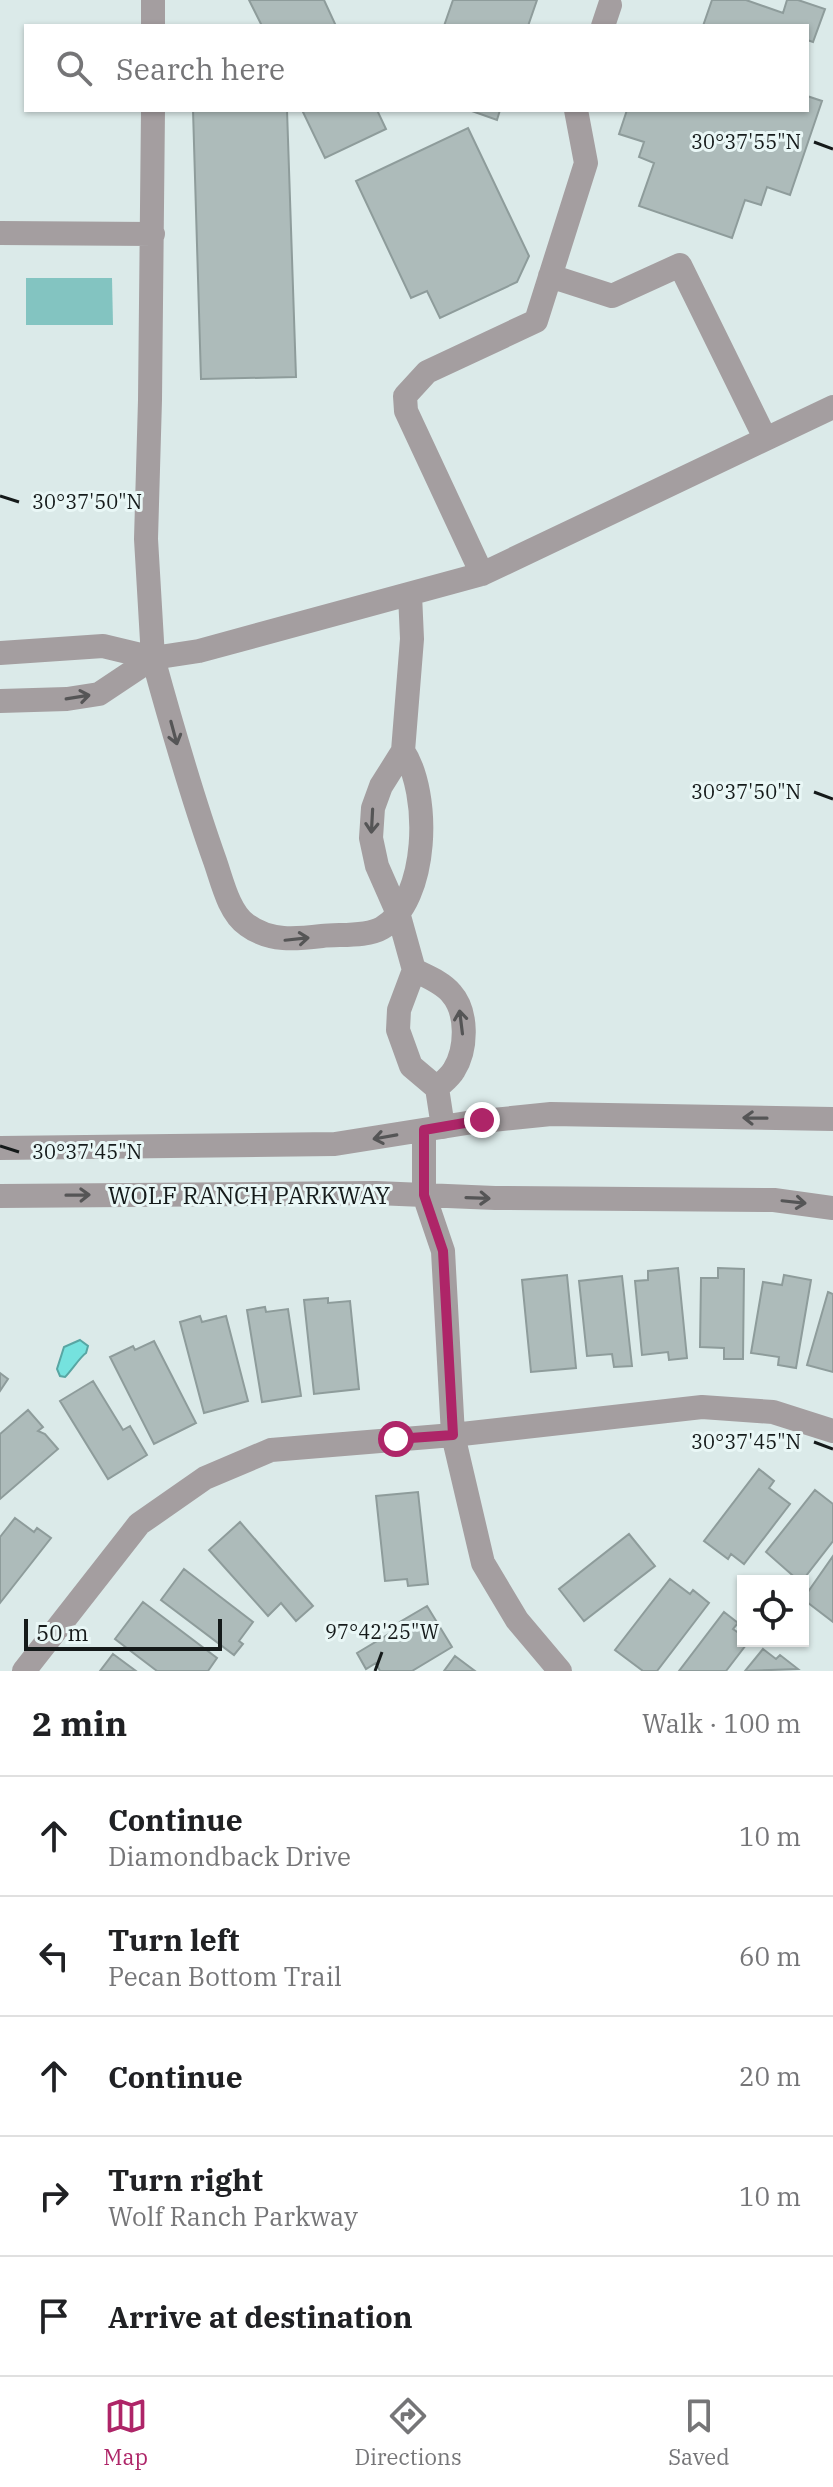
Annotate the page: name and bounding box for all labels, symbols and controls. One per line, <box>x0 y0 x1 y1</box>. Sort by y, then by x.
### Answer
search box <box>24 24 809 112</box>
icon: search <box>52 46 96 90</box>
text: Search here <box>116 49 285 88</box>
text: 30°37'55"N <box>691 128 801 155</box>
text: 30°37'50"N <box>32 488 142 515</box>
one-way arrow <box>65 689 90 704</box>
one-way arrow <box>167 720 182 746</box>
text: 30°37'50"N <box>691 778 801 805</box>
one-way arrow <box>365 807 380 834</box>
one-way arrow <box>283 931 310 946</box>
one-way arrow <box>454 1009 469 1036</box>
route end <box>464 1102 500 1138</box>
one-way arrow <box>742 1110 769 1125</box>
one-way arrow <box>373 1131 398 1146</box>
text: 30°37'45"N <box>32 1138 142 1165</box>
street label: WOLF RANCH PARKWAY <box>108 1179 390 1211</box>
one-way arrow <box>64 1187 91 1203</box>
one-way arrow <box>464 1190 491 1205</box>
one-way arrow <box>780 1195 807 1210</box>
route start <box>378 1421 414 1457</box>
text: 30°37'45"N <box>691 1428 801 1455</box>
map controls <box>737 1575 809 1647</box>
button: locate <box>737 1575 809 1647</box>
scale bar <box>24 1615 222 1651</box>
text: 50 m <box>36 1618 88 1647</box>
text: 97°42'25"W <box>325 1618 439 1645</box>
text: 2 min <box>32 1701 127 1745</box>
text: Walk · 100 m <box>642 1706 801 1740</box>
text: Continue <box>108 1800 243 1839</box>
icon: ahead <box>32 1814 76 1858</box>
text: 10 m <box>739 1819 801 1853</box>
text: Diamondback Drive <box>108 1839 351 1873</box>
text: Turn left <box>108 1920 240 1959</box>
icon: left <box>32 1934 76 1978</box>
text: 60 m <box>739 1939 801 1973</box>
text: Pecan Bottom Trail <box>108 1959 342 1993</box>
icon: ahead <box>32 2054 76 2098</box>
text: Continue <box>108 2057 243 2096</box>
text: 20 m <box>739 2059 801 2093</box>
text: Turn right <box>108 2160 263 2199</box>
icon: right <box>32 2174 76 2218</box>
text: 10 m <box>739 2179 801 2213</box>
text: Wolf Ranch Parkway <box>108 2199 358 2233</box>
icon: arrive <box>32 2294 76 2338</box>
text: Arrive at destination <box>108 2297 413 2336</box>
tab: Map <box>103 2394 148 2471</box>
tab: Directions <box>354 2394 462 2471</box>
tab: Saved <box>668 2394 730 2471</box>

